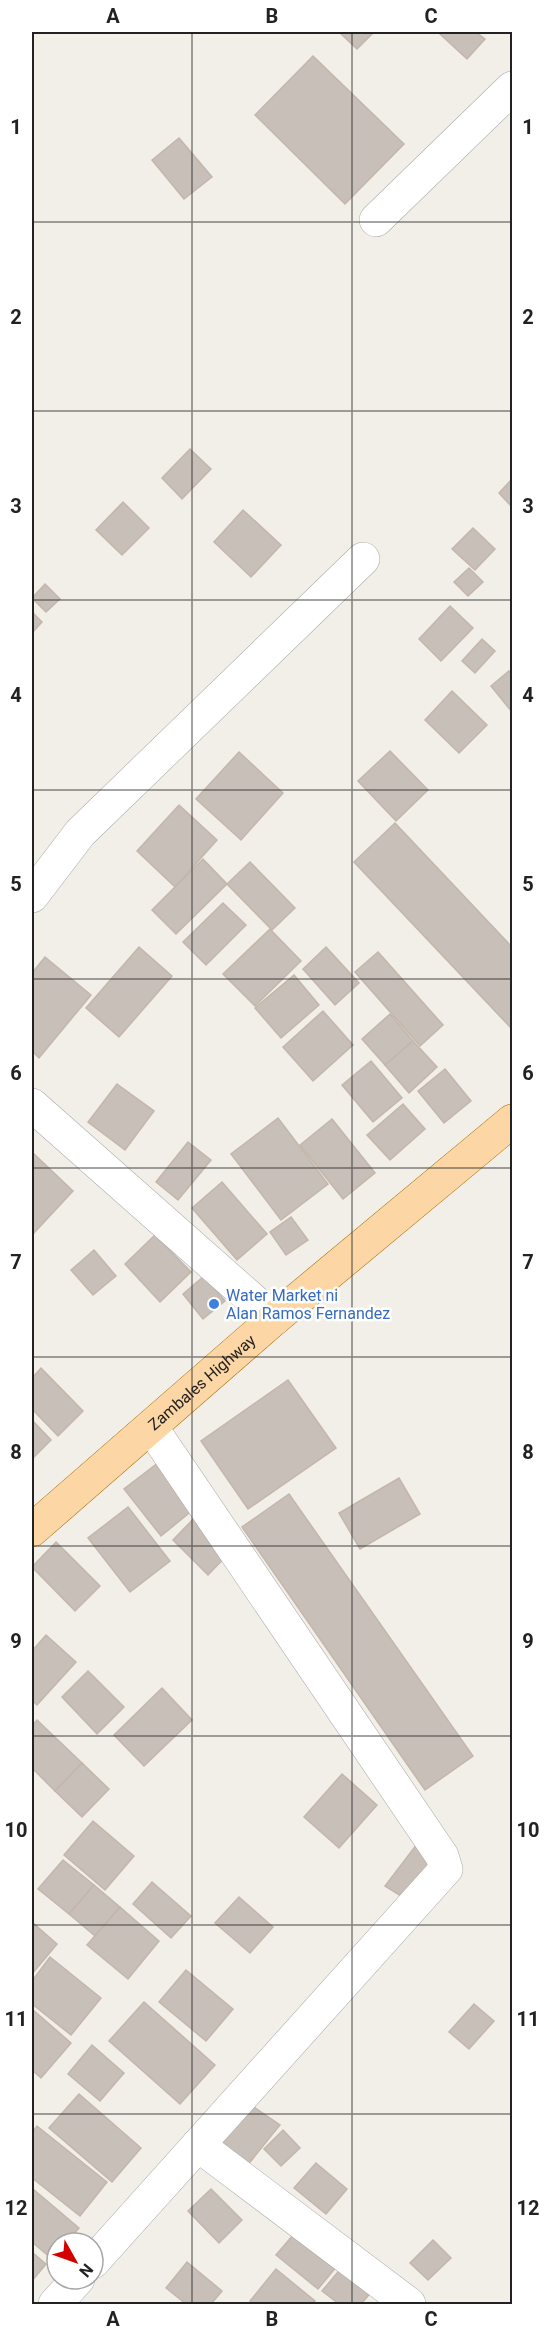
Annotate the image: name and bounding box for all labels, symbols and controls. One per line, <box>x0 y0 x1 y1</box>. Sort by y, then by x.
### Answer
text: A <box>106 4 120 28</box>
text: B <box>266 4 278 28</box>
text: C <box>424 4 438 28</box>
text: 1 <box>10 115 22 139</box>
text: 1 <box>522 115 534 139</box>
text: 2 <box>10 305 22 329</box>
text: 2 <box>522 305 534 329</box>
text: 3 <box>10 494 22 518</box>
text: 3 <box>522 494 534 518</box>
text: 4 <box>10 683 22 707</box>
text: 4 <box>522 683 534 707</box>
text: 5 <box>10 872 22 896</box>
text: 5 <box>522 872 534 896</box>
text: 6 <box>10 1061 22 1085</box>
text: 6 <box>522 1061 534 1085</box>
text: 7 <box>10 1250 22 1274</box>
text: 7 <box>522 1250 534 1274</box>
place label: Water Market ni Alan Ramos Fernandez <box>226 1286 390 1323</box>
marker: Water Market ni Alan Ramos Fernandez <box>207 1297 221 1311</box>
street label: Zambales Highway <box>144 1330 259 1434</box>
text: 8 <box>10 1440 22 1464</box>
text: 8 <box>522 1440 534 1464</box>
text: 9 <box>10 1629 22 1653</box>
text: 9 <box>522 1629 534 1653</box>
text: 10 <box>5 1818 27 1842</box>
text: 10 <box>517 1818 539 1842</box>
text: 11 <box>5 2007 27 2031</box>
text: 11 <box>517 2007 539 2031</box>
text: 12 <box>5 2196 27 2220</box>
text: 12 <box>517 2196 539 2220</box>
north arrow <box>45 2231 105 2291</box>
text: N <box>75 2260 97 2281</box>
text: A <box>106 2307 120 2331</box>
text: B <box>266 2307 278 2331</box>
text: C <box>424 2307 438 2331</box>

